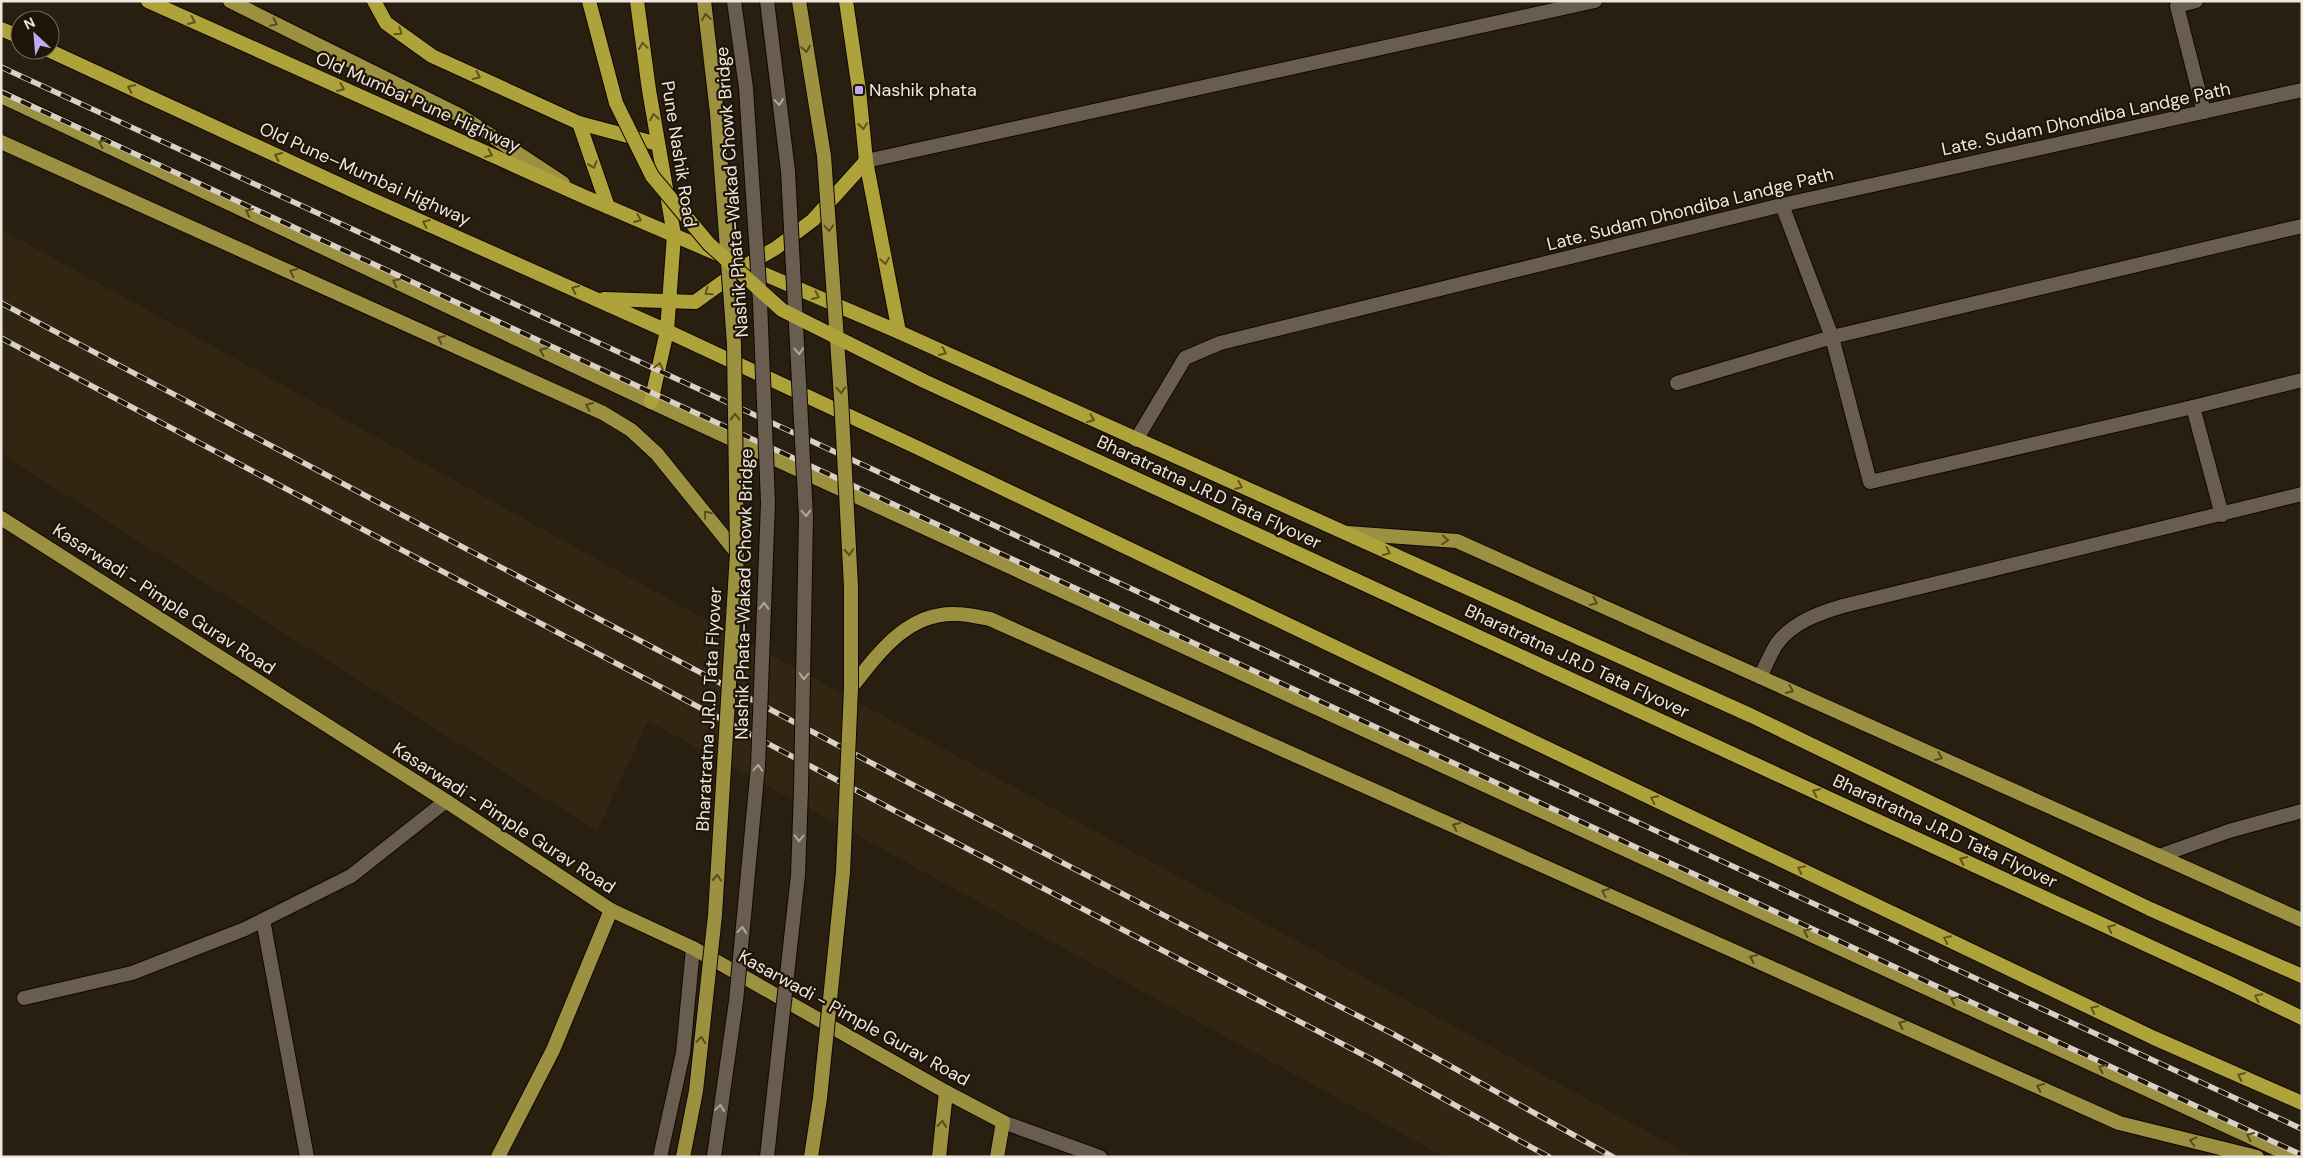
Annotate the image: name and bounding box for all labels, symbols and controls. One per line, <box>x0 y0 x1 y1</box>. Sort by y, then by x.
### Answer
north arrow <box>10 10 60 60</box>
text: N <box>21 13 38 34</box>
one-way arrow <box>701 13 712 21</box>
one-way arrow <box>187 15 196 26</box>
one-way arrow <box>269 17 278 27</box>
one-way arrow <box>393 26 403 35</box>
one-way arrow <box>638 41 649 49</box>
one-way arrow <box>801 45 811 54</box>
street label: Old Mumbai Pune Highway <box>312 46 524 158</box>
street label: Nashik Phata-Wakad Chowk Bridge <box>710 46 754 338</box>
one-way arrow <box>472 70 481 80</box>
street label: Late. Sudam Dhondiba Landge Path <box>1939 77 2233 161</box>
place label: Nashik phata <box>869 78 977 102</box>
street label: Pune Nashik Road <box>656 79 702 229</box>
one-way arrow <box>336 81 345 92</box>
one-way arrow <box>127 84 136 95</box>
marker: Nashik phata <box>853 84 865 96</box>
one-way arrow <box>773 98 784 106</box>
one-way arrow <box>649 112 659 121</box>
street label: Old Pune–Mumbai Highway <box>256 116 474 232</box>
one-way arrow <box>857 122 868 130</box>
one-way arrow <box>98 139 107 149</box>
one-way arrow <box>484 148 493 158</box>
one-way arrow <box>274 152 283 162</box>
one-way arrow <box>588 160 598 168</box>
street label: Late. Sudam Dhondiba Landge Path <box>1544 162 1836 256</box>
one-way arrow <box>245 208 254 219</box>
one-way arrow <box>633 213 642 224</box>
one-way arrow <box>422 219 431 230</box>
one-way arrow <box>824 224 835 232</box>
one-way arrow <box>880 256 890 265</box>
one-way arrow <box>289 267 298 278</box>
one-way arrow <box>392 278 401 288</box>
one-way arrow <box>571 285 580 296</box>
one-way arrow <box>705 286 714 295</box>
one-way arrow <box>811 290 820 301</box>
one-way arrow <box>437 335 446 346</box>
one-way arrow <box>938 346 947 356</box>
one-way arrow <box>539 347 548 357</box>
one-way arrow <box>793 347 804 355</box>
one-way arrow <box>653 362 664 371</box>
one-way arrow <box>835 386 846 394</box>
one-way arrow <box>585 402 594 413</box>
one-way arrow <box>730 412 740 420</box>
one-way arrow <box>1086 413 1095 424</box>
street label: Bharatratna J.R.D Tata Flyover <box>1093 429 1325 555</box>
street label: Nashik Phata-Wakad Chowk Bridge <box>729 448 759 740</box>
one-way arrow <box>1234 479 1243 490</box>
one-way arrow <box>800 510 811 518</box>
one-way arrow <box>704 511 713 520</box>
street label: Kasarwadi - Pimple Gurav Road <box>48 518 280 680</box>
one-way arrow <box>1441 534 1449 545</box>
one-way arrow <box>1382 546 1391 557</box>
one-way arrow <box>844 548 854 556</box>
street label: Bharatratna J.R.D Tata Flyover <box>691 586 727 832</box>
one-way arrow <box>1589 596 1598 607</box>
street label: Bharatratna J.R.D Tata Flyover <box>1461 598 1693 724</box>
one-way arrow <box>759 602 770 610</box>
one-way arrow <box>799 672 809 680</box>
one-way arrow <box>1785 684 1794 695</box>
street label: Kasarwadi - Pimple Gurav Road <box>388 737 620 899</box>
one-way arrow <box>1934 751 1943 761</box>
one-way arrow <box>752 764 763 772</box>
street label: Bharatratna J.R.D Tata Flyover <box>1829 768 2061 894</box>
one-way arrow <box>1812 788 1821 798</box>
one-way arrow <box>1650 795 1659 805</box>
one-way arrow <box>1452 821 1461 832</box>
one-way arrow <box>794 834 805 842</box>
one-way arrow <box>1959 856 1968 866</box>
one-way arrow <box>1797 865 1806 875</box>
one-way arrow <box>712 874 723 882</box>
one-way arrow <box>1601 888 1610 898</box>
one-way arrow <box>2107 924 2116 934</box>
one-way arrow <box>737 926 748 934</box>
one-way arrow <box>1803 928 1812 939</box>
one-way arrow <box>1944 935 1953 945</box>
street label: Kasarwadi - Pimple Gurav Road <box>734 944 974 1092</box>
one-way arrow <box>1749 954 1758 964</box>
one-way arrow <box>2254 993 2263 1003</box>
one-way arrow <box>1950 996 1959 1007</box>
one-way arrow <box>2090 1005 2099 1015</box>
one-way arrow <box>1898 1020 1907 1031</box>
one-way arrow <box>695 1035 706 1043</box>
one-way arrow <box>2098 1064 2107 1075</box>
one-way arrow <box>2237 1072 2246 1082</box>
one-way arrow <box>2036 1082 2045 1093</box>
one-way arrow <box>715 1104 725 1113</box>
one-way arrow <box>936 1120 947 1128</box>
one-way arrow <box>2246 1132 2255 1143</box>
one-way arrow <box>2188 1136 2197 1147</box>

